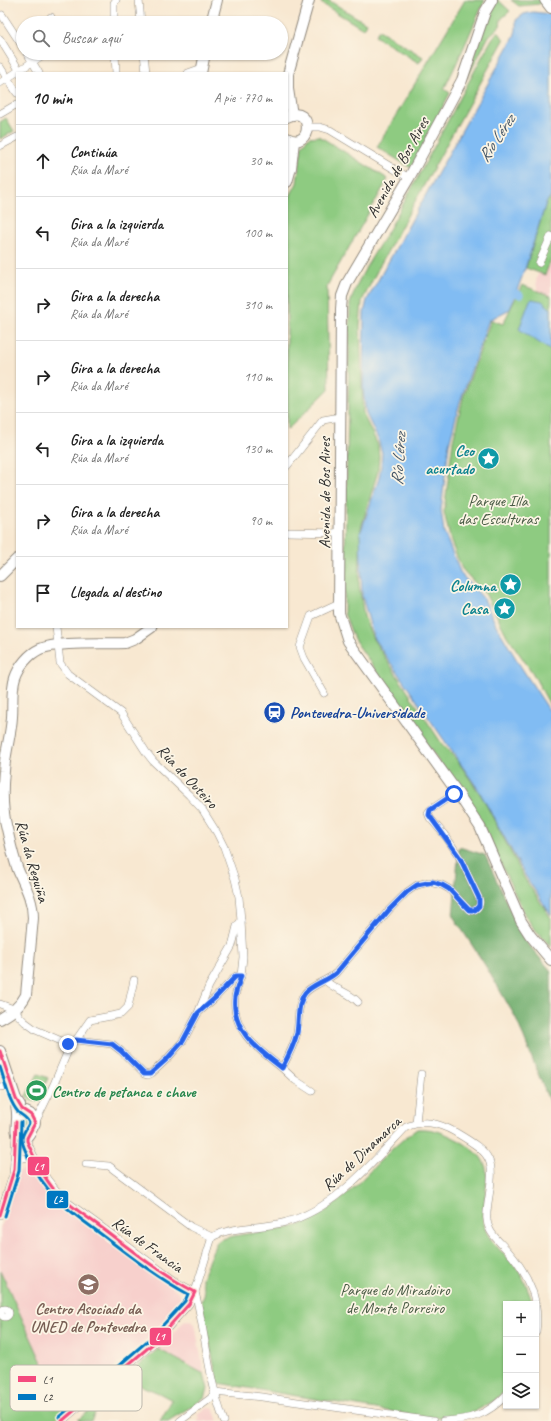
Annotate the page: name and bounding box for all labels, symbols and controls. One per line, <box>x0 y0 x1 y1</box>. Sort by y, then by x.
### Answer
search box <box>16 16 288 60</box>
icon: search <box>30 27 52 49</box>
text: Buscar aquí <box>62 29 121 48</box>
text: 10 min <box>32 88 72 109</box>
text: A pie · 770 m <box>214 90 272 106</box>
water label: Río Lérez <box>473 109 521 166</box>
street label: Avenida de Bos Aires <box>362 113 434 221</box>
text: Continúa <box>70 143 117 162</box>
icon: ahead <box>32 150 54 172</box>
text: 30 m <box>250 153 272 169</box>
text: Rúa da Maré <box>70 162 128 178</box>
text: Gira a la izquierda <box>70 215 163 234</box>
icon: left <box>32 222 54 244</box>
text: 100 m <box>244 225 272 241</box>
text: Rúa da Maré <box>70 234 128 250</box>
text: Gira a la derecha <box>70 287 159 306</box>
icon: right <box>32 294 54 316</box>
text: 310 m <box>244 297 272 313</box>
text: Rúa da Maré <box>70 306 128 322</box>
text: Gira a la derecha <box>70 359 159 378</box>
icon: right <box>32 366 54 388</box>
text: 110 m <box>244 369 272 385</box>
text: Rúa da Maré <box>70 378 128 394</box>
water label: Río Lérez <box>386 430 411 486</box>
text: Gira a la izquierda <box>70 431 163 450</box>
street label: Avenida de Bos Aires <box>315 436 335 549</box>
icon: left <box>32 438 54 460</box>
text: 130 m <box>244 441 272 457</box>
place label: Ceo acurtado <box>425 441 476 479</box>
place icon: Ceo acurtado <box>476 446 502 472</box>
text: Rúa da Maré <box>70 450 128 466</box>
park label: Parque Illa das Esculturas <box>458 491 540 529</box>
text: Gira a la derecha <box>70 503 159 522</box>
icon: right <box>32 510 54 532</box>
text: 90 m <box>250 513 272 529</box>
text: Rúa da Maré <box>70 522 128 538</box>
place icon: Columna <box>498 572 524 598</box>
place label: Columna <box>450 576 497 596</box>
icon: arrive <box>32 582 54 604</box>
text: Llegada al destino <box>70 583 161 602</box>
place icon: Casa <box>491 595 517 621</box>
place label: Casa <box>461 599 489 619</box>
station icon: Pontevedra-Universidade <box>261 699 287 725</box>
place label: Pontevedra-Universidade <box>290 703 426 723</box>
street label: Rúa do Outeiro <box>153 741 223 814</box>
route start <box>445 785 463 803</box>
street label: Rúa da Reguiña <box>11 818 54 906</box>
route end <box>59 1035 77 1053</box>
sports icon: Centro de petanca e chave <box>23 1078 49 1104</box>
place label: Centro de petanca e chave <box>52 1082 197 1102</box>
street label: Rúa de Dinamarca <box>318 1111 406 1195</box>
line badge: L1 <box>27 1156 50 1176</box>
text: L1 <box>34 1159 45 1173</box>
line badge: L2 <box>46 1190 69 1209</box>
text: L2 <box>53 1192 64 1206</box>
street label: Rúa de Francia <box>108 1212 188 1278</box>
school or university icon: Centro Asociado da UNED de Pontevedra <box>75 1271 101 1297</box>
park label: Parque do Miradoiro de Monte Porreiro <box>340 1280 451 1318</box>
place label: Centro Asociado da UNED de Pontevedra <box>30 1299 147 1337</box>
map controls <box>503 1301 539 1409</box>
button: + <box>503 1301 539 1337</box>
line badge: L1 <box>149 1327 172 1346</box>
text: L1 <box>155 1329 166 1343</box>
button: − <box>503 1337 539 1373</box>
legend <box>10 1365 142 1411</box>
text: L1 <box>43 1372 54 1386</box>
button: layers <box>503 1373 539 1409</box>
text: L2 <box>43 1390 54 1404</box>

